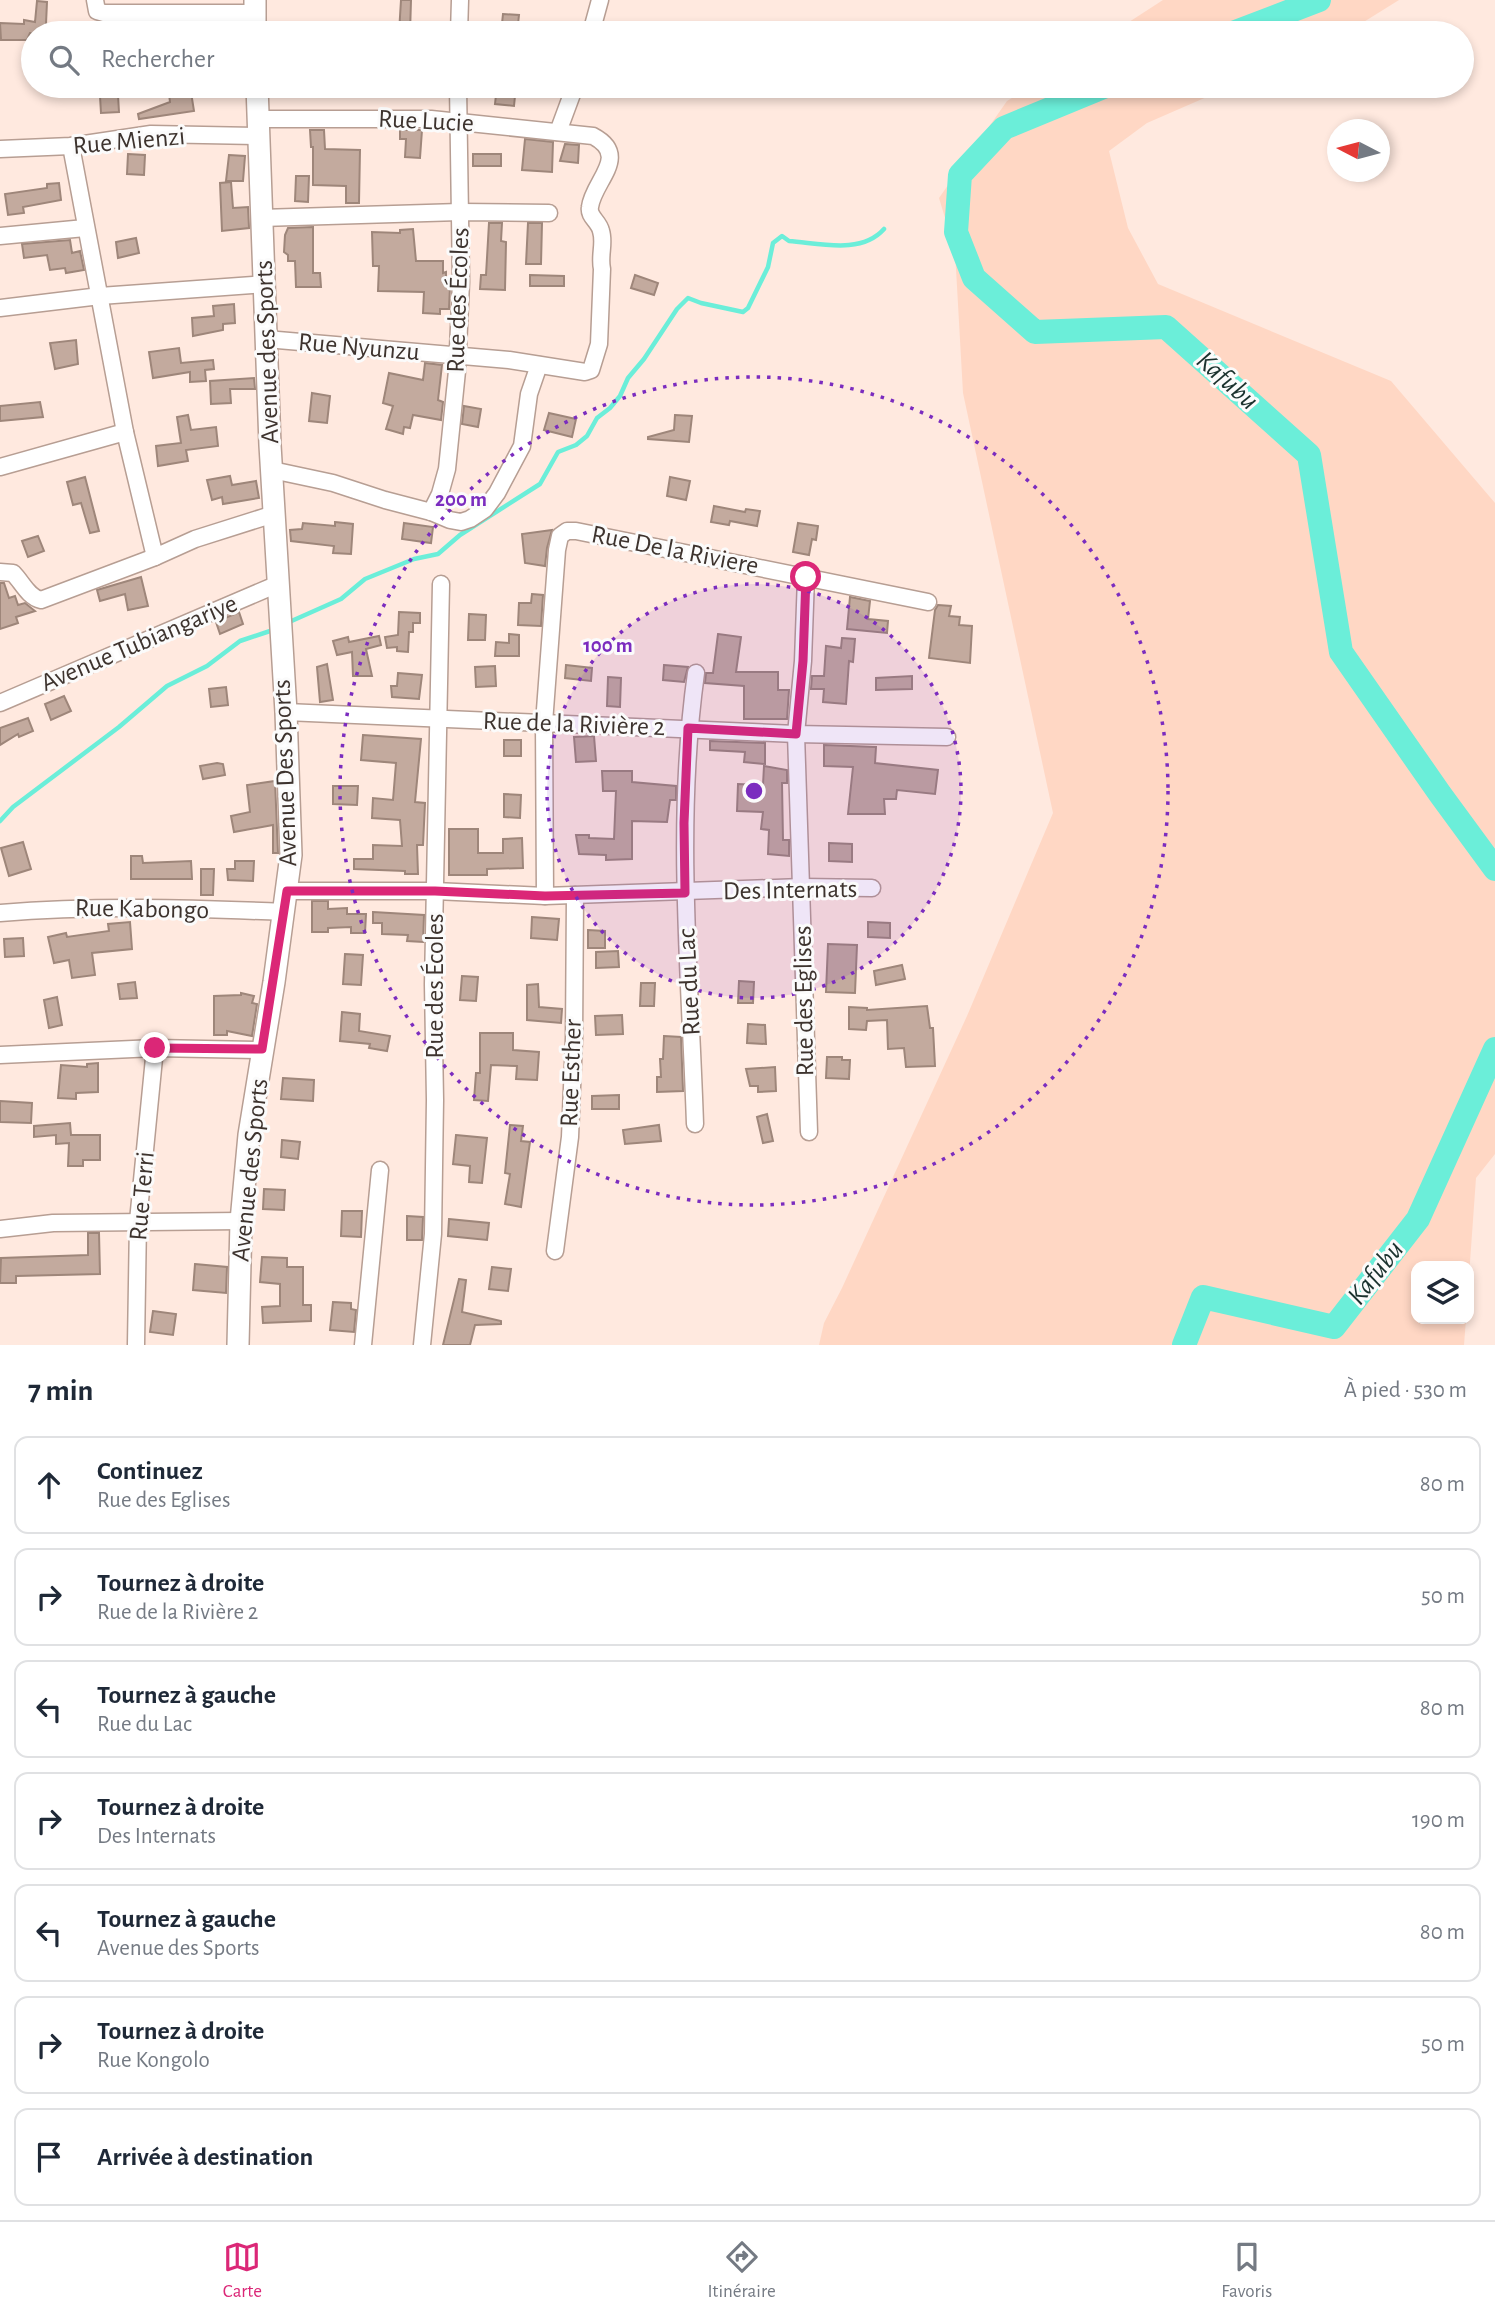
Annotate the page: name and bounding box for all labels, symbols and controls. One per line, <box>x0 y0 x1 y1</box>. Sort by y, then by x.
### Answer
search box <box>21 21 1474 98</box>
icon: search <box>45 41 83 79</box>
text: Rechercher <box>101 46 214 72</box>
street label: Rue Lucie <box>378 106 474 136</box>
north arrow <box>1327 119 1390 182</box>
street label: Rue Mienzi <box>72 123 186 159</box>
street label: Rue des Écoles <box>440 227 474 373</box>
street label: Avenue des Sports <box>251 260 283 444</box>
street label: Rue Nyunzu <box>297 329 421 365</box>
water label: Kafubu <box>1191 346 1263 416</box>
text: 200 m <box>435 489 487 510</box>
street label: Rue De la Riviere <box>589 521 761 579</box>
route start <box>790 561 821 592</box>
street label: Avenue Tubiangariye <box>37 590 241 696</box>
text: 100 m <box>583 635 633 656</box>
street label: Avenue Des Sports <box>269 679 301 867</box>
street label: Rue de la Rivière 2 <box>482 708 666 740</box>
centre of rings <box>742 779 766 803</box>
street label: Des Internats <box>723 876 857 904</box>
street label: Rue Kabongo <box>75 895 209 923</box>
street label: Rue des Écoles <box>420 913 448 1059</box>
street label: Rue des Eglises <box>790 925 818 1077</box>
street label: Rue du Lac <box>673 928 705 1036</box>
street label: Rue Esther <box>556 1018 586 1127</box>
route end <box>139 1032 170 1063</box>
street label: Avenue des Sports <box>227 1077 273 1263</box>
street label: Rue Terri <box>125 1150 159 1242</box>
water label: Kafubu <box>1343 1236 1409 1310</box>
map controls <box>1411 1261 1474 1324</box>
button: layers <box>1411 1261 1474 1324</box>
text: 7 min <box>28 1376 93 1406</box>
text: À pied · 530 m <box>1344 1379 1467 1402</box>
text: Continuez <box>97 1458 203 1484</box>
icon: ahead <box>30 1466 68 1504</box>
text: 80 m <box>1420 1473 1465 1496</box>
text: Rue des Eglises <box>97 1489 230 1512</box>
text: Tournez à droite <box>97 1570 264 1596</box>
icon: right <box>30 1578 68 1616</box>
text: 50 m <box>1421 1585 1465 1608</box>
text: Rue de la Rivière 2 <box>97 1601 258 1624</box>
text: Tournez à gauche <box>97 1682 276 1708</box>
icon: left <box>30 1690 68 1728</box>
text: 80 m <box>1420 1697 1465 1720</box>
text: Rue du Lac <box>97 1713 192 1736</box>
text: Tournez à droite <box>97 1794 264 1820</box>
icon: right <box>30 1802 68 1840</box>
text: 190 m <box>1412 1809 1465 1832</box>
text: Des Internats <box>97 1825 216 1848</box>
text: Tournez à gauche <box>97 1906 276 1932</box>
icon: left <box>30 1914 68 1952</box>
text: 80 m <box>1420 1921 1465 1944</box>
text: Avenue des Sports <box>97 1937 260 1960</box>
text: Tournez à droite <box>97 2018 264 2044</box>
icon: right <box>30 2026 68 2064</box>
text: 50 m <box>1421 2033 1465 2056</box>
text: Rue Kongolo <box>97 2049 210 2072</box>
icon: arrive <box>30 2138 68 2176</box>
text: Arrivée à destination <box>97 2144 313 2170</box>
tab: Carte <box>223 2238 262 2303</box>
tab: Itinéraire <box>707 2238 776 2303</box>
tab: Favoris <box>1221 2238 1272 2303</box>

